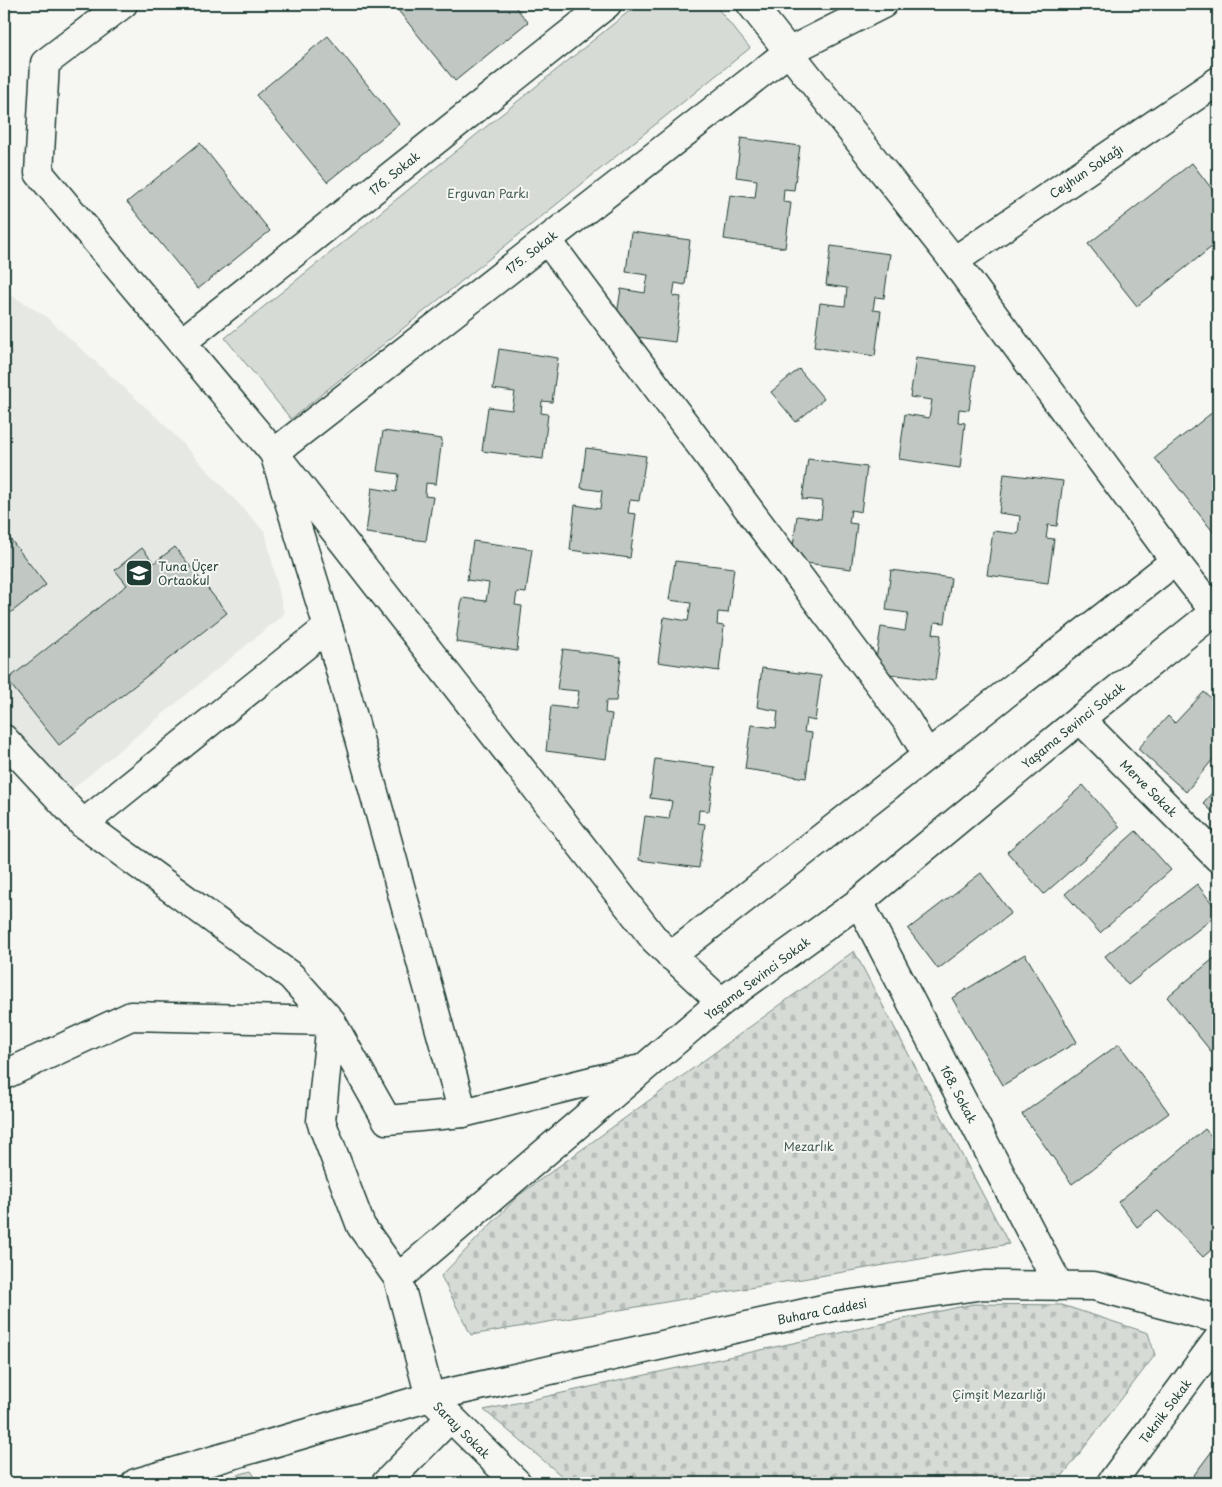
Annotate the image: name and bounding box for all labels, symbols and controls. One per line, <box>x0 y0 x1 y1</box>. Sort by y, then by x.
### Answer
street label: Ceyhun Sokağı <box>1045 140 1127 202</box>
street label: 176. Sokak <box>365 147 423 199</box>
park label: Erguvan Parkı <box>447 184 529 202</box>
street label: 175. Sokak <box>501 226 561 278</box>
place label: Tuna Üçer Ortaokul <box>158 557 219 589</box>
school or university icon: Tuna Üçer Ortaokul <box>124 558 154 588</box>
street label: Yaşama Sevinci Sokak <box>1018 678 1129 772</box>
street label: Merve Sokak <box>1116 755 1182 821</box>
street label: Yaşama Sevinci Sokak <box>700 932 814 1024</box>
street label: 168. Sokak <box>936 1062 982 1126</box>
park label: Mezarlık <box>784 1137 835 1155</box>
street label: Buhara Caddesi <box>776 1293 868 1329</box>
street label: Teknik Sokak <box>1135 1375 1195 1447</box>
park label: Çimşit Mezarlığı <box>952 1385 1046 1403</box>
street label: Saray Sokak <box>429 1397 495 1463</box>

